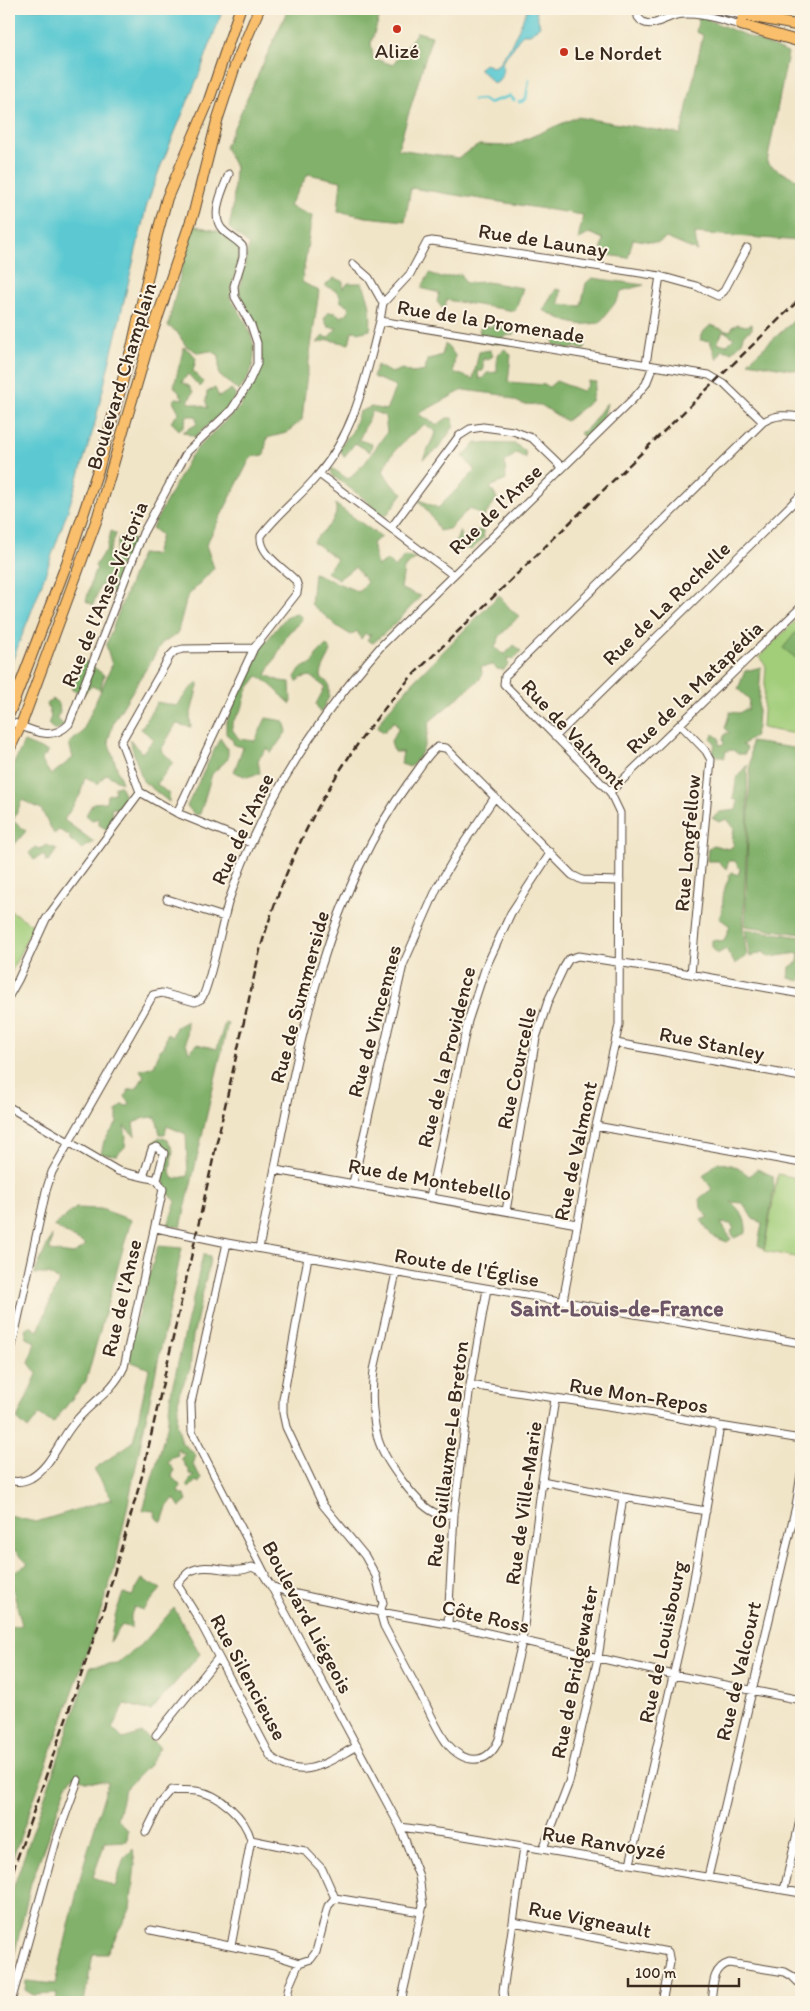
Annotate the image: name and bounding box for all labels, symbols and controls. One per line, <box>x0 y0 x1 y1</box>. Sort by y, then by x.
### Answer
marker: Alizé <box>391 23 403 35</box>
place label: Alizé <box>375 38 419 63</box>
place label: Le Nordet <box>574 40 662 65</box>
marker: Le Nordet <box>558 46 570 58</box>
street label: Rue de Launay <box>477 217 609 263</box>
street label: Boulevard Champlain <box>81 279 161 473</box>
street label: Rue de la Promenade <box>396 294 586 348</box>
street label: Rue de l'Anse <box>443 458 547 560</box>
street label: Rue de l'Anse-Victoria <box>55 497 153 691</box>
street label: Rue de La Rochelle <box>597 536 735 670</box>
street label: Rue de la Matapédia <box>620 615 768 759</box>
street label: Rue de Valmont <box>516 674 632 795</box>
street label: Rue de l'Anse <box>205 769 279 889</box>
street label: Rue Longfellow <box>669 773 705 913</box>
street label: Rue de Summerside <box>264 908 334 1086</box>
street label: Rue de Vincennes <box>342 942 406 1100</box>
street label: Rue de la Providence <box>411 964 481 1150</box>
street label: Rue Courcelle <box>491 1004 541 1132</box>
street label: Rue Stanley <box>657 1021 767 1065</box>
street label: Rue de Valmont <box>548 1079 602 1223</box>
street label: Rue de Montebello <box>346 1152 514 1206</box>
street label: Rue de l'Anse <box>95 1237 147 1359</box>
street label: Route de l'Église <box>393 1242 541 1292</box>
district label: Saint-Louis-de-France <box>510 1295 724 1322</box>
street label: Rue Guillaume-Le Breton <box>421 1339 473 1569</box>
street label: Rue Mon-Repos <box>568 1372 710 1418</box>
street label: Rue de Ville-Marie <box>499 1420 547 1586</box>
street label: Boulevard Liégeois <box>257 1536 359 1698</box>
street label: Rue de Louisbourg <box>633 1558 691 1725</box>
street label: Rue de Bridgewater <box>545 1583 603 1761</box>
street label: Côte Ross <box>440 1594 532 1638</box>
street label: Rue de Valcourt <box>710 1599 766 1743</box>
street label: Rue Silencieuse <box>205 1610 293 1744</box>
street label: Rue Ranvoyzé <box>540 1820 668 1864</box>
street label: Rue Vigneault <box>526 1895 654 1943</box>
scale bar <box>628 1956 739 1988</box>
text: 100 m <box>635 1964 677 1982</box>

